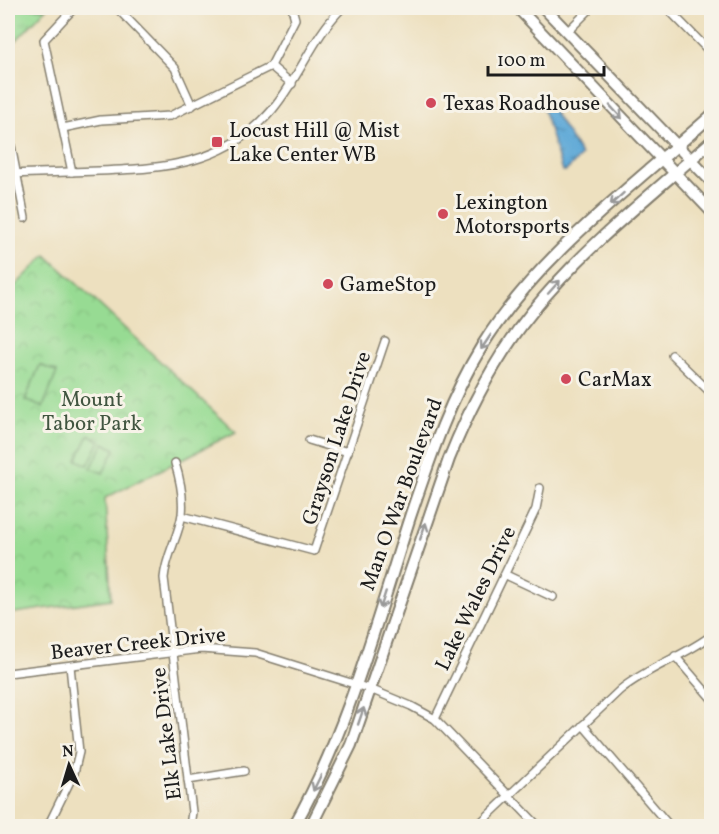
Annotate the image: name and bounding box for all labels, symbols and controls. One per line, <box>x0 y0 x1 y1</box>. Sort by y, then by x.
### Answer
scale bar <box>488 39 604 77</box>
text: 100 m <box>497 49 546 74</box>
place label: Texas Roadhouse <box>443 90 600 119</box>
marker: Texas Roadhouse <box>424 96 438 110</box>
one-way arrow <box>609 104 623 119</box>
place label: Locust Hill @ Mist Lake Center WB <box>229 117 400 170</box>
marker: Locust Hill @ Mist Lake Center WB <box>210 135 224 149</box>
place label: Lexington Motorsports <box>455 189 570 242</box>
one-way arrow <box>610 191 625 206</box>
marker: Lexington Motorsports <box>436 207 450 221</box>
place label: GameStop <box>340 271 436 300</box>
marker: GameStop <box>321 277 335 291</box>
one-way arrow <box>546 280 560 295</box>
one-way arrow <box>480 333 492 349</box>
street label: Grayson Lake Drive <box>296 348 379 529</box>
place label: CarMax <box>578 366 652 395</box>
marker: CarMax <box>559 372 573 386</box>
park label: Mount Tabor Park <box>42 386 143 439</box>
street label: Man O War Boulevard <box>354 394 451 595</box>
street label: Lake Wales Drive <box>429 521 524 676</box>
one-way arrow <box>418 522 429 541</box>
one-way arrow <box>377 590 388 609</box>
street label: Beaver Creek Drive <box>49 621 227 668</box>
street label: Elk Lake Drive <box>145 666 190 802</box>
one-way arrow <box>356 707 367 726</box>
north arrow <box>39 735 99 795</box>
text: N <box>62 741 75 763</box>
one-way arrow <box>310 774 322 792</box>

